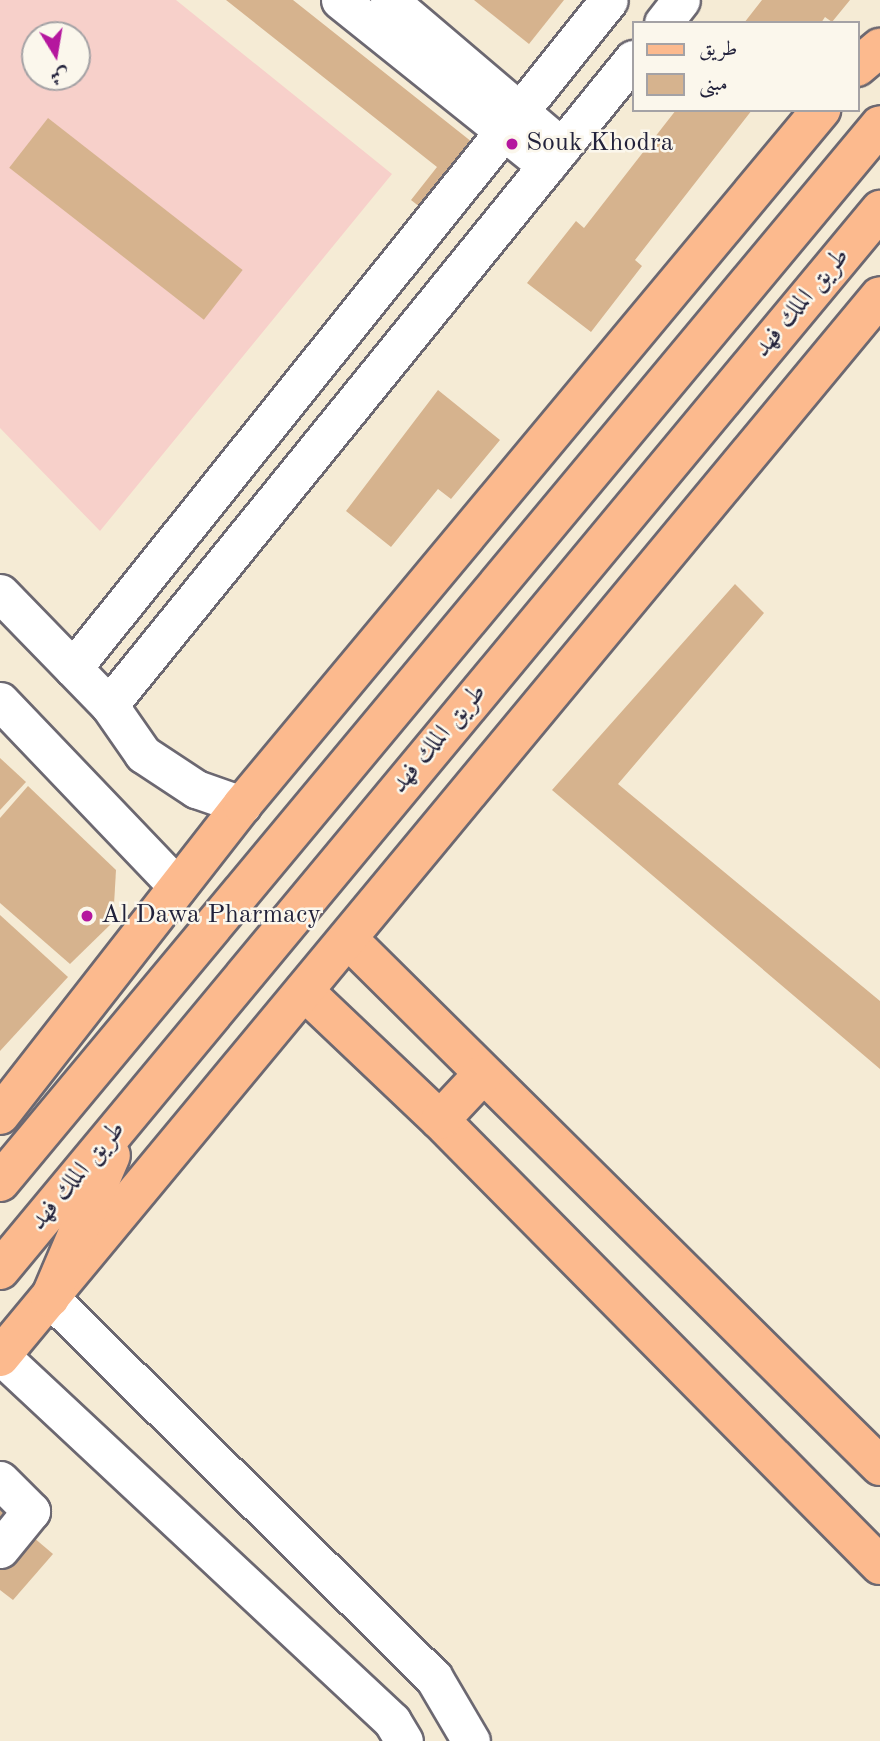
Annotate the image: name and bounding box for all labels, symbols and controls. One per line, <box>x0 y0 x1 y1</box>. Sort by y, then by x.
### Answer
north arrow <box>21 21 91 91</box>
legend <box>632 21 859 112</box>
text: طريق <box>699 39 737 60</box>
text: ش <box>49 64 71 86</box>
text: مبنى <box>699 74 728 95</box>
place label: Souk Khodra <box>526 128 673 160</box>
marker: Souk Khodra <box>504 136 520 152</box>
street label: طريق الملك فهد <box>747 242 857 364</box>
street label: طريق الملك فهد <box>384 678 494 800</box>
place label: Al Dawa Pharmacy <box>101 900 321 932</box>
marker: Al Dawa Pharmacy <box>79 908 95 924</box>
street label: طريق الملك فهد <box>23 1115 133 1237</box>

